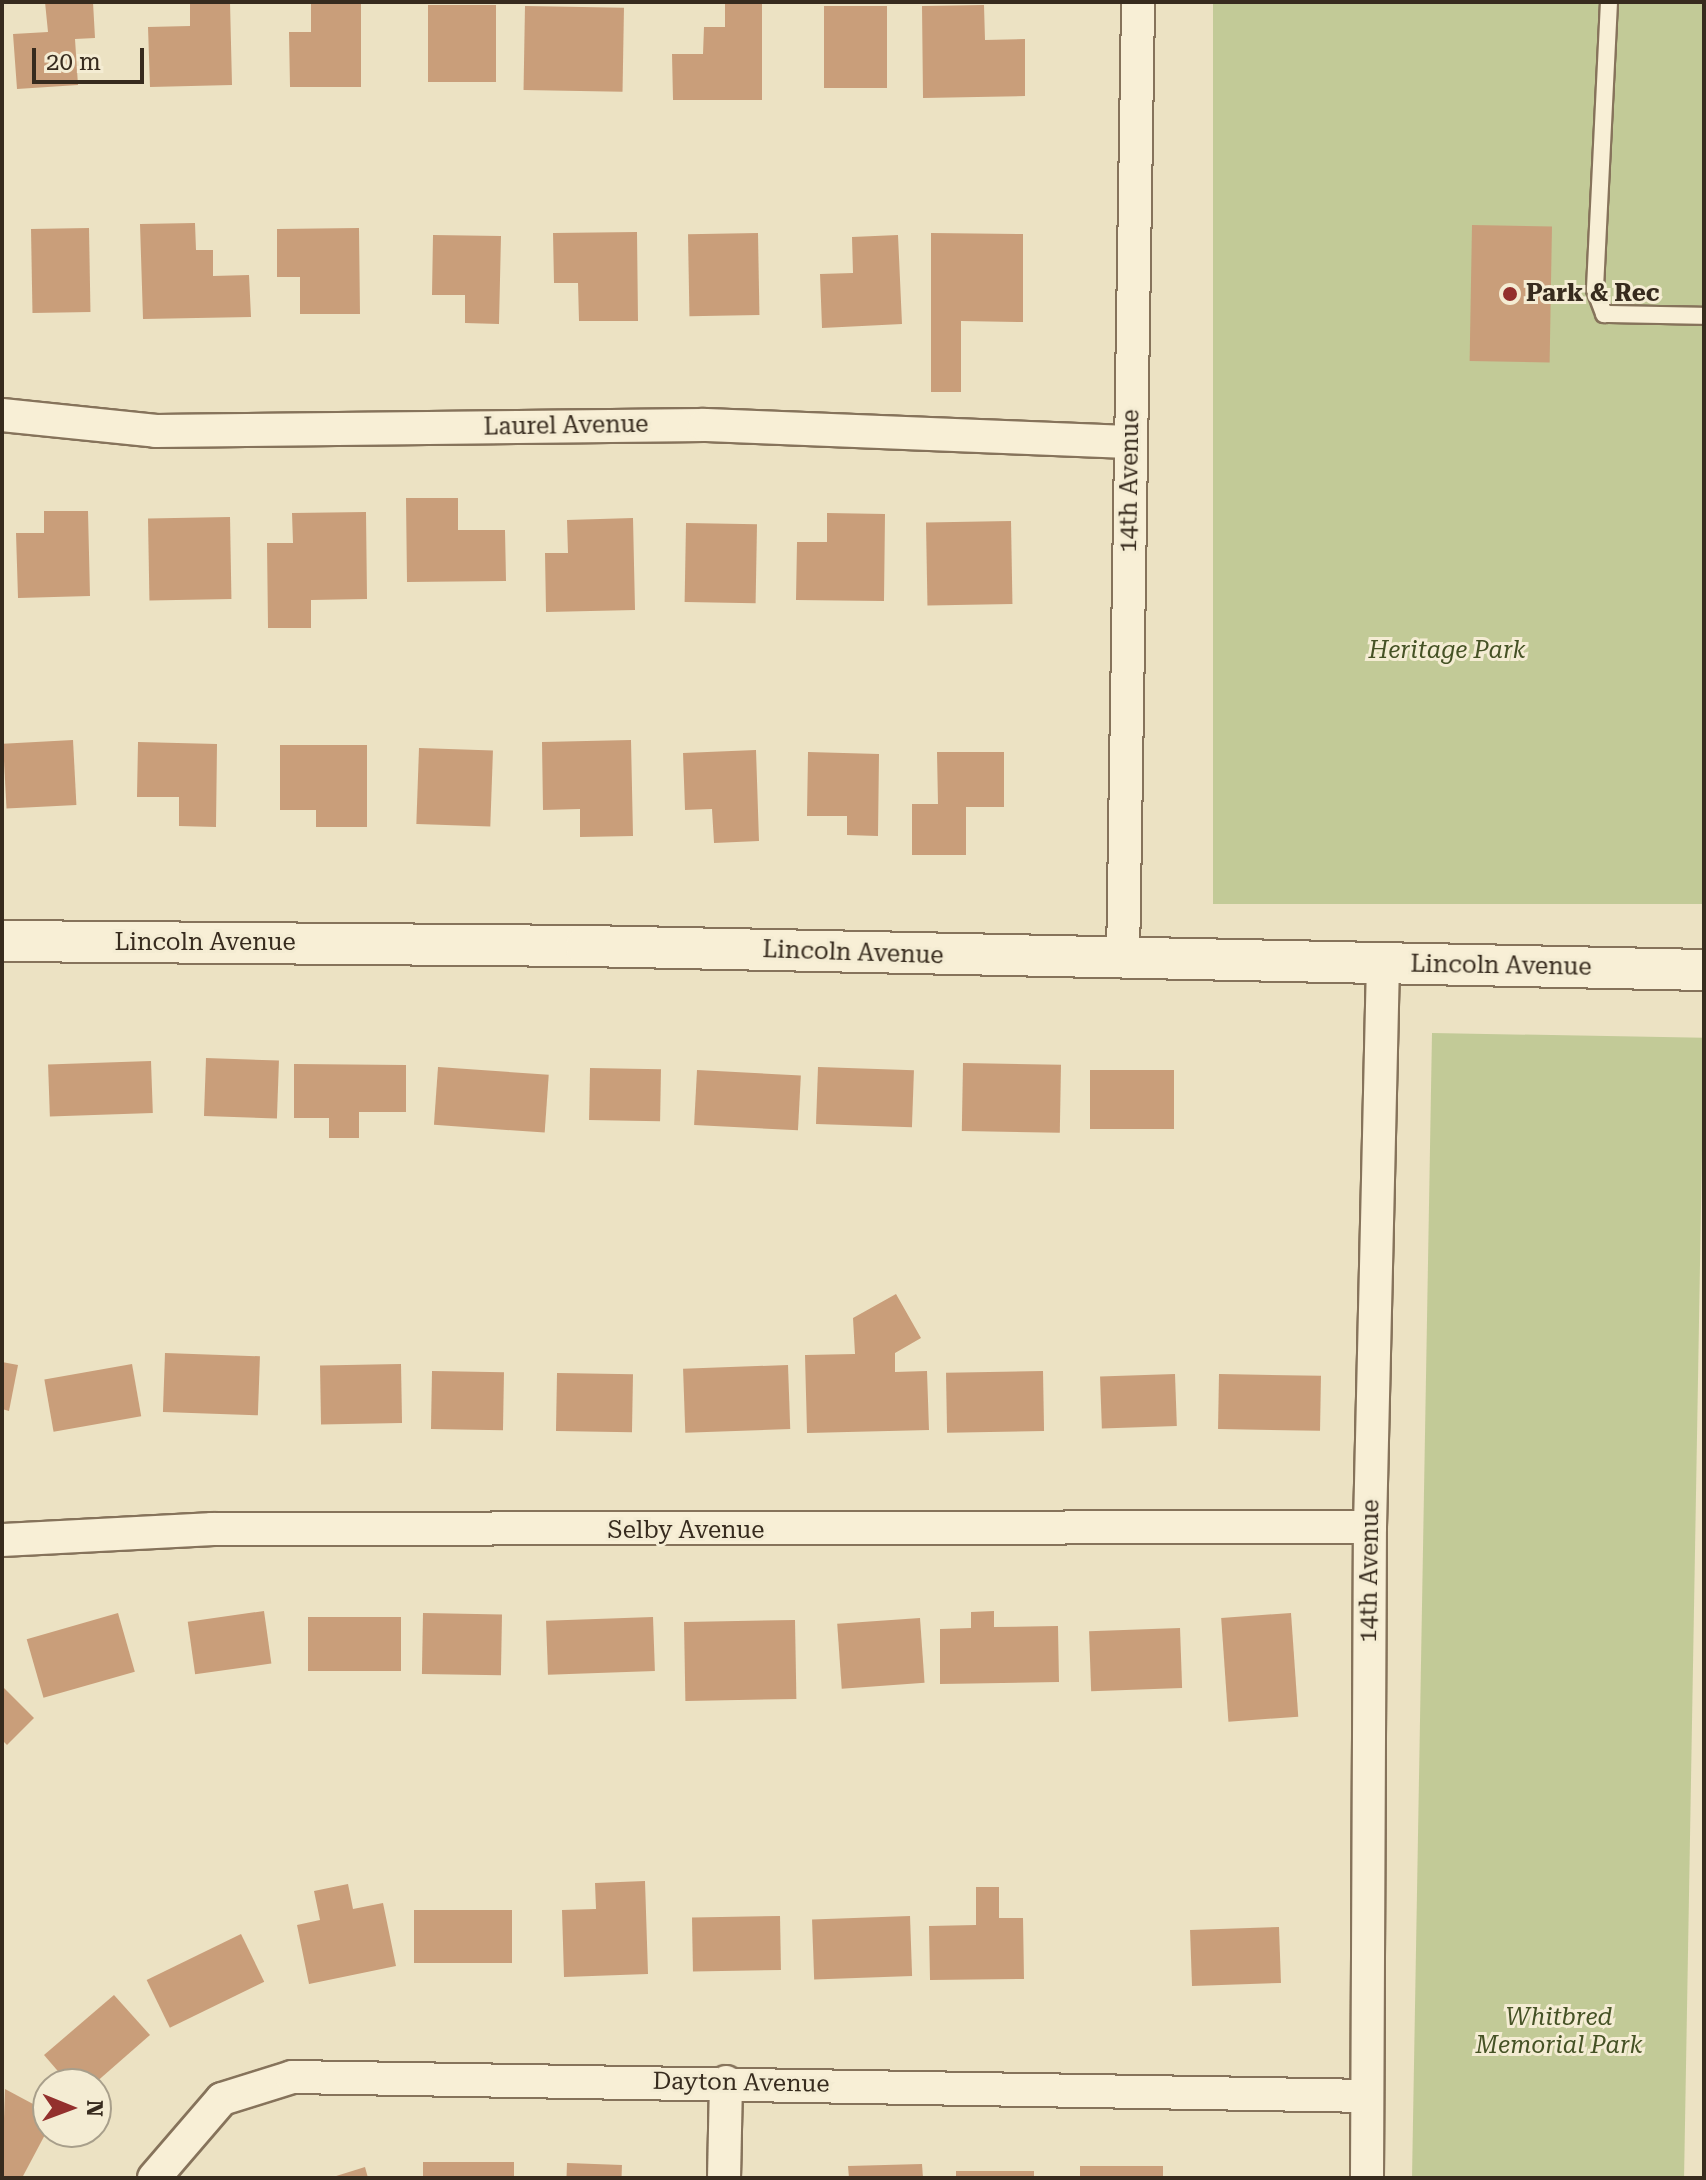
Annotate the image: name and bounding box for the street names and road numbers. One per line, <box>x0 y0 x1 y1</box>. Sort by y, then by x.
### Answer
street label: 14th Avenue <box>1114 409 1146 553</box>
street label: Laurel Avenue <box>483 410 649 442</box>
street label: Lincoln Avenue <box>114 929 296 957</box>
street label: Lincoln Avenue <box>762 935 944 971</box>
street label: Lincoln Avenue <box>1410 950 1592 982</box>
street label: 14th Avenue <box>1354 1499 1386 1643</box>
street label: Selby Avenue <box>608 1517 764 1545</box>
street label: Dayton Avenue <box>652 2067 830 2099</box>

